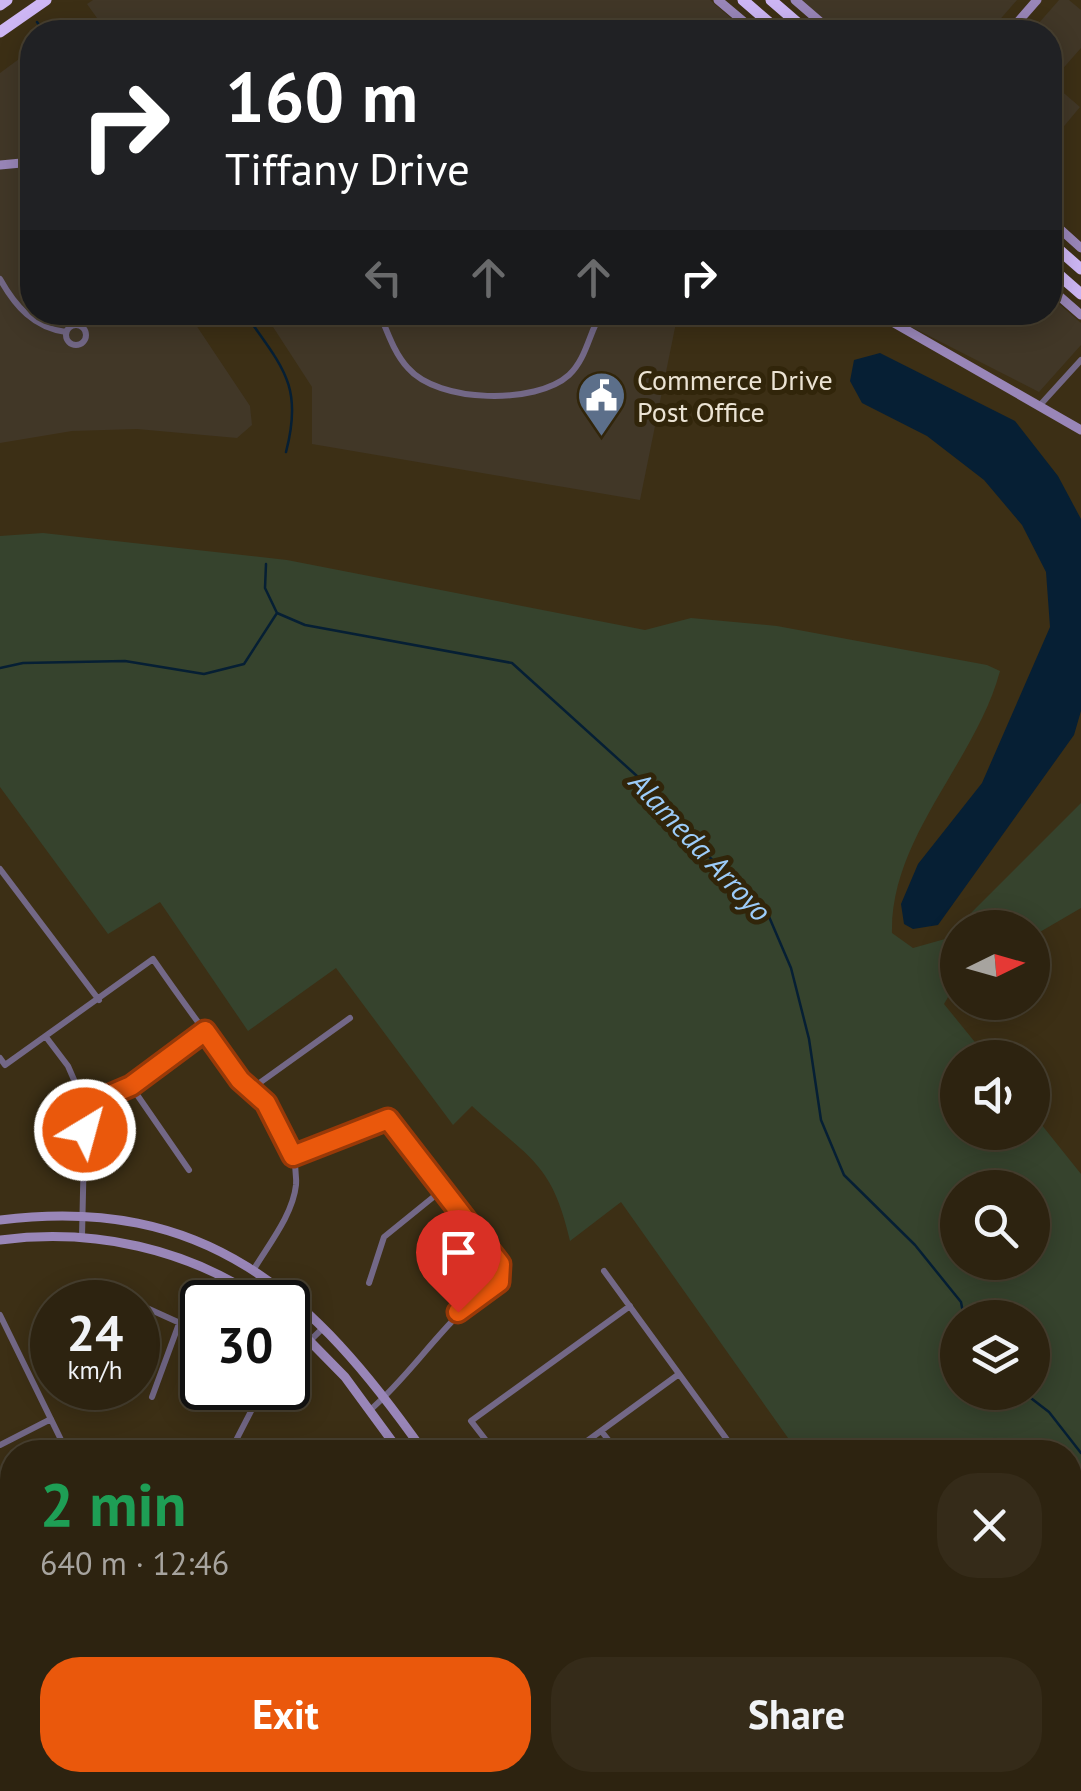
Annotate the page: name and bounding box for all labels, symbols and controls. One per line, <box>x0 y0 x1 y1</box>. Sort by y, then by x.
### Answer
text: 160 m <box>225 51 418 141</box>
icon: right <box>60 60 190 190</box>
text: Tiffany Drive <box>225 139 470 197</box>
icon: left <box>356 250 411 305</box>
icon: ahead <box>461 250 516 305</box>
icon: ahead <box>566 250 621 305</box>
icon: right <box>671 250 726 305</box>
place label: Commerce Drive Post Office <box>637 361 833 430</box>
public building icon: Commerce Drive Post Office <box>576 370 628 438</box>
water label: Alameda Arroyo <box>621 762 781 929</box>
north arrow <box>940 910 1050 1020</box>
map controls <box>940 910 1050 1410</box>
button: sound <box>940 1040 1050 1150</box>
position arrow <box>33 1078 137 1182</box>
button: search <box>940 1170 1050 1280</box>
pin <box>416 1210 501 1313</box>
icon: arrive <box>431 1225 486 1280</box>
speed limit sign: 30 <box>180 1280 310 1410</box>
text: 24 <box>67 1300 123 1365</box>
button: layers <box>940 1300 1050 1410</box>
text: km/h <box>68 1354 122 1386</box>
text: 2 min <box>40 1465 186 1543</box>
button: close <box>937 1473 1042 1578</box>
text: 640 m · 12:46 <box>40 1542 229 1584</box>
button: Exit <box>40 1657 531 1772</box>
button: Share <box>551 1657 1042 1772</box>

